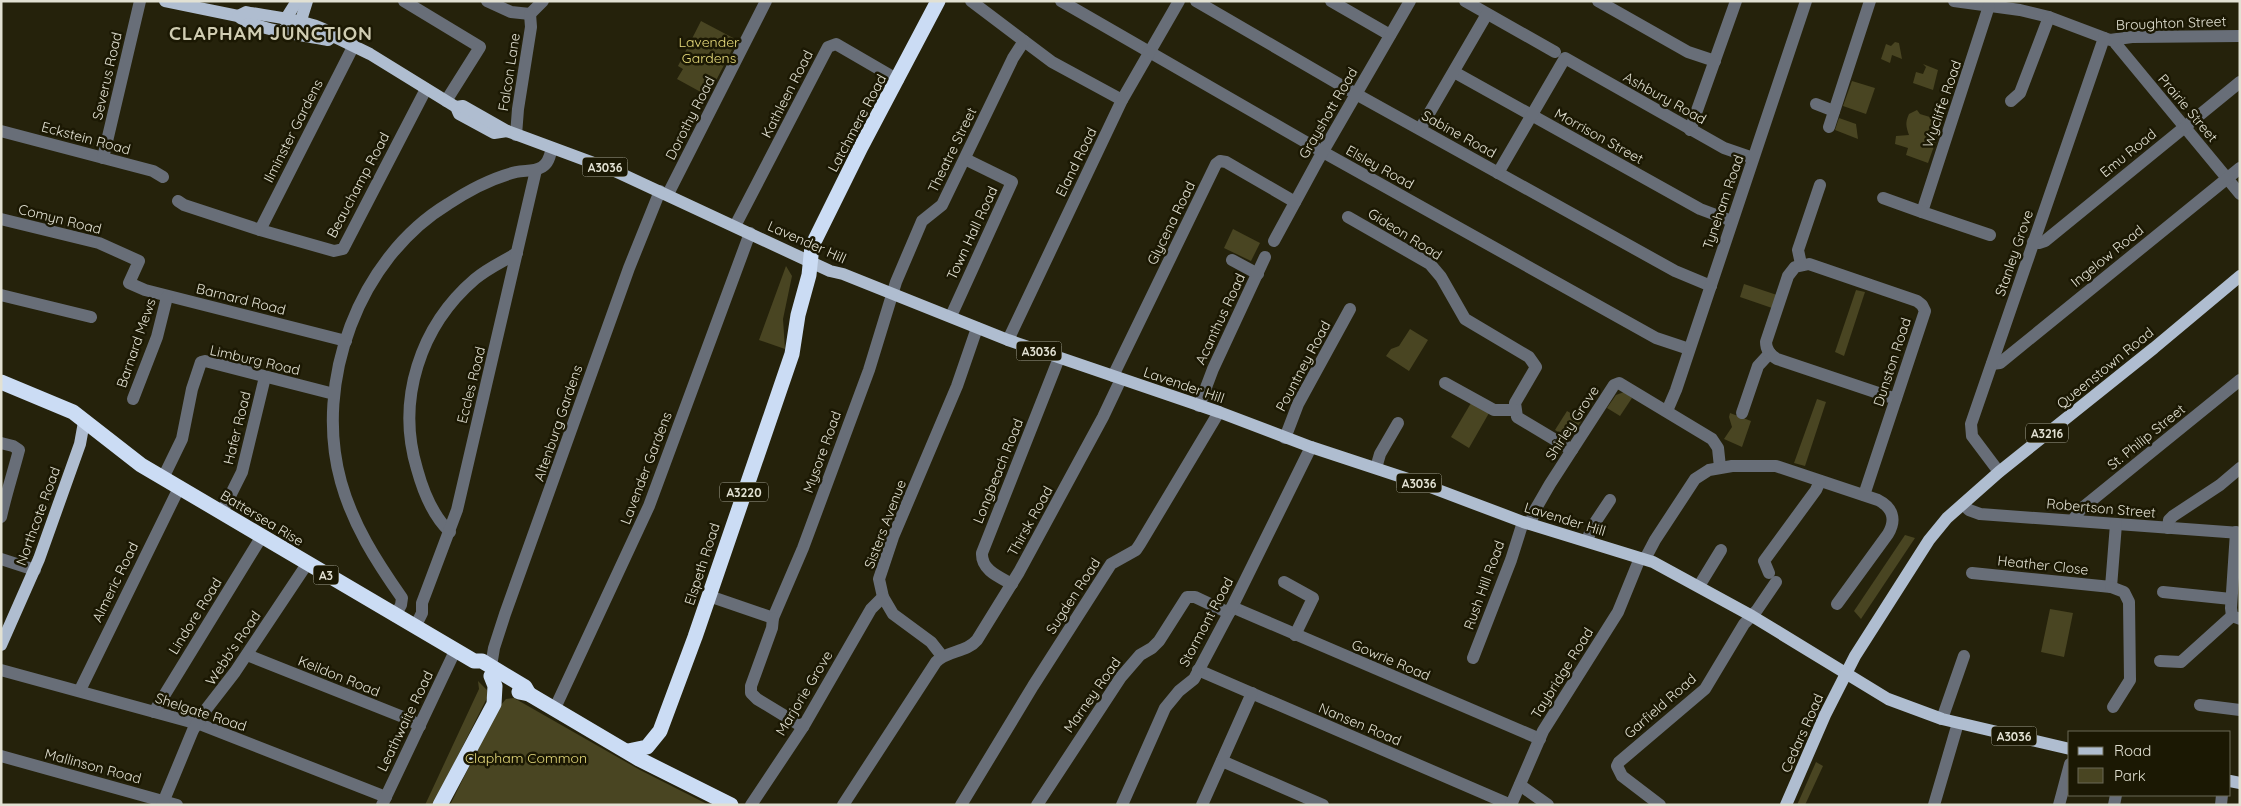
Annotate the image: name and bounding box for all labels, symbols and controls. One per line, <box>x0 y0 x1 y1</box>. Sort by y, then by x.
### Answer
street label: Broughton Street <box>2115 12 2227 34</box>
district label: CLAPHAM JUNCTION <box>169 21 373 45</box>
street label: Severus Road <box>88 30 126 122</box>
street label: Falcon Lane <box>494 32 524 112</box>
park label: Lavender Gardens <box>679 33 740 67</box>
street label: Kathleen Road <box>757 47 817 141</box>
street label: Wycliffe Road <box>1919 58 1965 150</box>
street label: Grayshott Road <box>1295 64 1361 162</box>
street label: Ashbury Road <box>1620 68 1710 128</box>
street label: Prairie Street <box>2154 70 2222 146</box>
street label: Latchmere Road <box>824 71 890 175</box>
street label: Dorothy Road <box>661 73 719 163</box>
street label: Ilminster Gardens <box>259 76 327 186</box>
street label: Theatre Street <box>924 104 981 196</box>
street label: Morrison Street <box>1551 104 1647 168</box>
street label: Sabine Road <box>1419 106 1499 162</box>
street label: Eckstein Road <box>40 117 132 159</box>
street label: Eland Road <box>1052 124 1100 200</box>
street label: Emu Road <box>2096 125 2160 181</box>
street label: Beauchamp Road <box>323 129 393 241</box>
street label: Elsley Road <box>1343 141 1417 193</box>
street label: Tyneham Road <box>1698 152 1748 252</box>
road number: A3036 <box>582 158 628 176</box>
street label: Glycena Road <box>1143 178 1199 268</box>
street label: Town Hall Road <box>942 183 1002 283</box>
street label: Comyn Road <box>17 200 103 238</box>
street label: Gideon Road <box>1365 204 1445 264</box>
street label: Stanley Grove <box>1991 207 2037 299</box>
street label: Lavender Hill <box>765 217 849 267</box>
street label: Ingelow Road <box>2067 221 2147 291</box>
street label: Acanthus Road <box>1191 270 1249 368</box>
street label: Barnard Road <box>194 279 288 319</box>
street label: Barnard Mews <box>112 296 160 390</box>
street label: Dunston Road <box>1869 315 1915 409</box>
street label: Pountney Road <box>1272 318 1334 414</box>
street label: Queenstown Road <box>2053 323 2157 413</box>
street label: Limburg Road <box>208 341 302 379</box>
road number: A3036 <box>1016 342 1062 361</box>
street label: Eccles Road <box>453 345 489 425</box>
street label: Altenburg Gardens <box>530 363 586 483</box>
street label: Lavender Hill <box>1141 363 1227 407</box>
street label: Shirley Grove <box>1541 382 1603 464</box>
street label: Hafer Road <box>219 389 255 467</box>
street label: St. Philip Street <box>2103 400 2189 474</box>
street label: Lavender Gardens <box>616 409 676 527</box>
street label: Mysore Road <box>799 409 845 495</box>
street label: Longbeach Road <box>969 416 1027 526</box>
road number: A3216 <box>2026 423 2068 442</box>
street label: Northcote Road <box>12 464 64 568</box>
road number: A3036 <box>1396 473 1442 492</box>
street label: Sisters Avenue <box>860 477 910 571</box>
road number: A3220 <box>720 482 768 502</box>
street label: Thirsk Road <box>1003 483 1057 559</box>
street label: Battersea Rise <box>217 486 307 550</box>
street label: Robertson Street <box>2046 494 2157 522</box>
street label: Lavender Hill <box>1522 498 1608 540</box>
street label: Elspeth Road <box>680 521 724 607</box>
street label: Rush Hill Road <box>1460 538 1508 632</box>
street label: Almeric Road <box>88 539 142 625</box>
street label: Heather Close <box>1997 551 2090 579</box>
street label: Sugden Road <box>1042 555 1104 637</box>
road number: A3 <box>314 566 338 584</box>
street label: Lindore Road <box>164 574 226 658</box>
street label: Stormont Road <box>1175 574 1237 670</box>
street label: Webb's Road <box>201 607 265 689</box>
street label: Taybridge Road <box>1527 624 1597 722</box>
street label: Gowrie Road <box>1349 635 1433 685</box>
street label: Marjorie Grove <box>772 647 837 739</box>
street label: Keildon Road <box>295 651 383 701</box>
street label: Marney Road <box>1059 654 1125 736</box>
street label: Leathwaite Road <box>373 668 437 774</box>
street label: Garfield Road <box>1620 670 1700 742</box>
street label: Shelgate Road <box>153 689 249 735</box>
street label: Cedars Road <box>1777 691 1827 775</box>
street label: Nansen Road <box>1316 699 1404 749</box>
road number: A3036 <box>1992 726 2036 746</box>
legend <box>2068 731 2231 796</box>
text: Road <box>2114 741 2151 760</box>
street label: Mallinson Road <box>43 744 143 788</box>
park label: Clapham Common <box>465 749 587 767</box>
text: Park <box>2114 766 2146 785</box>

